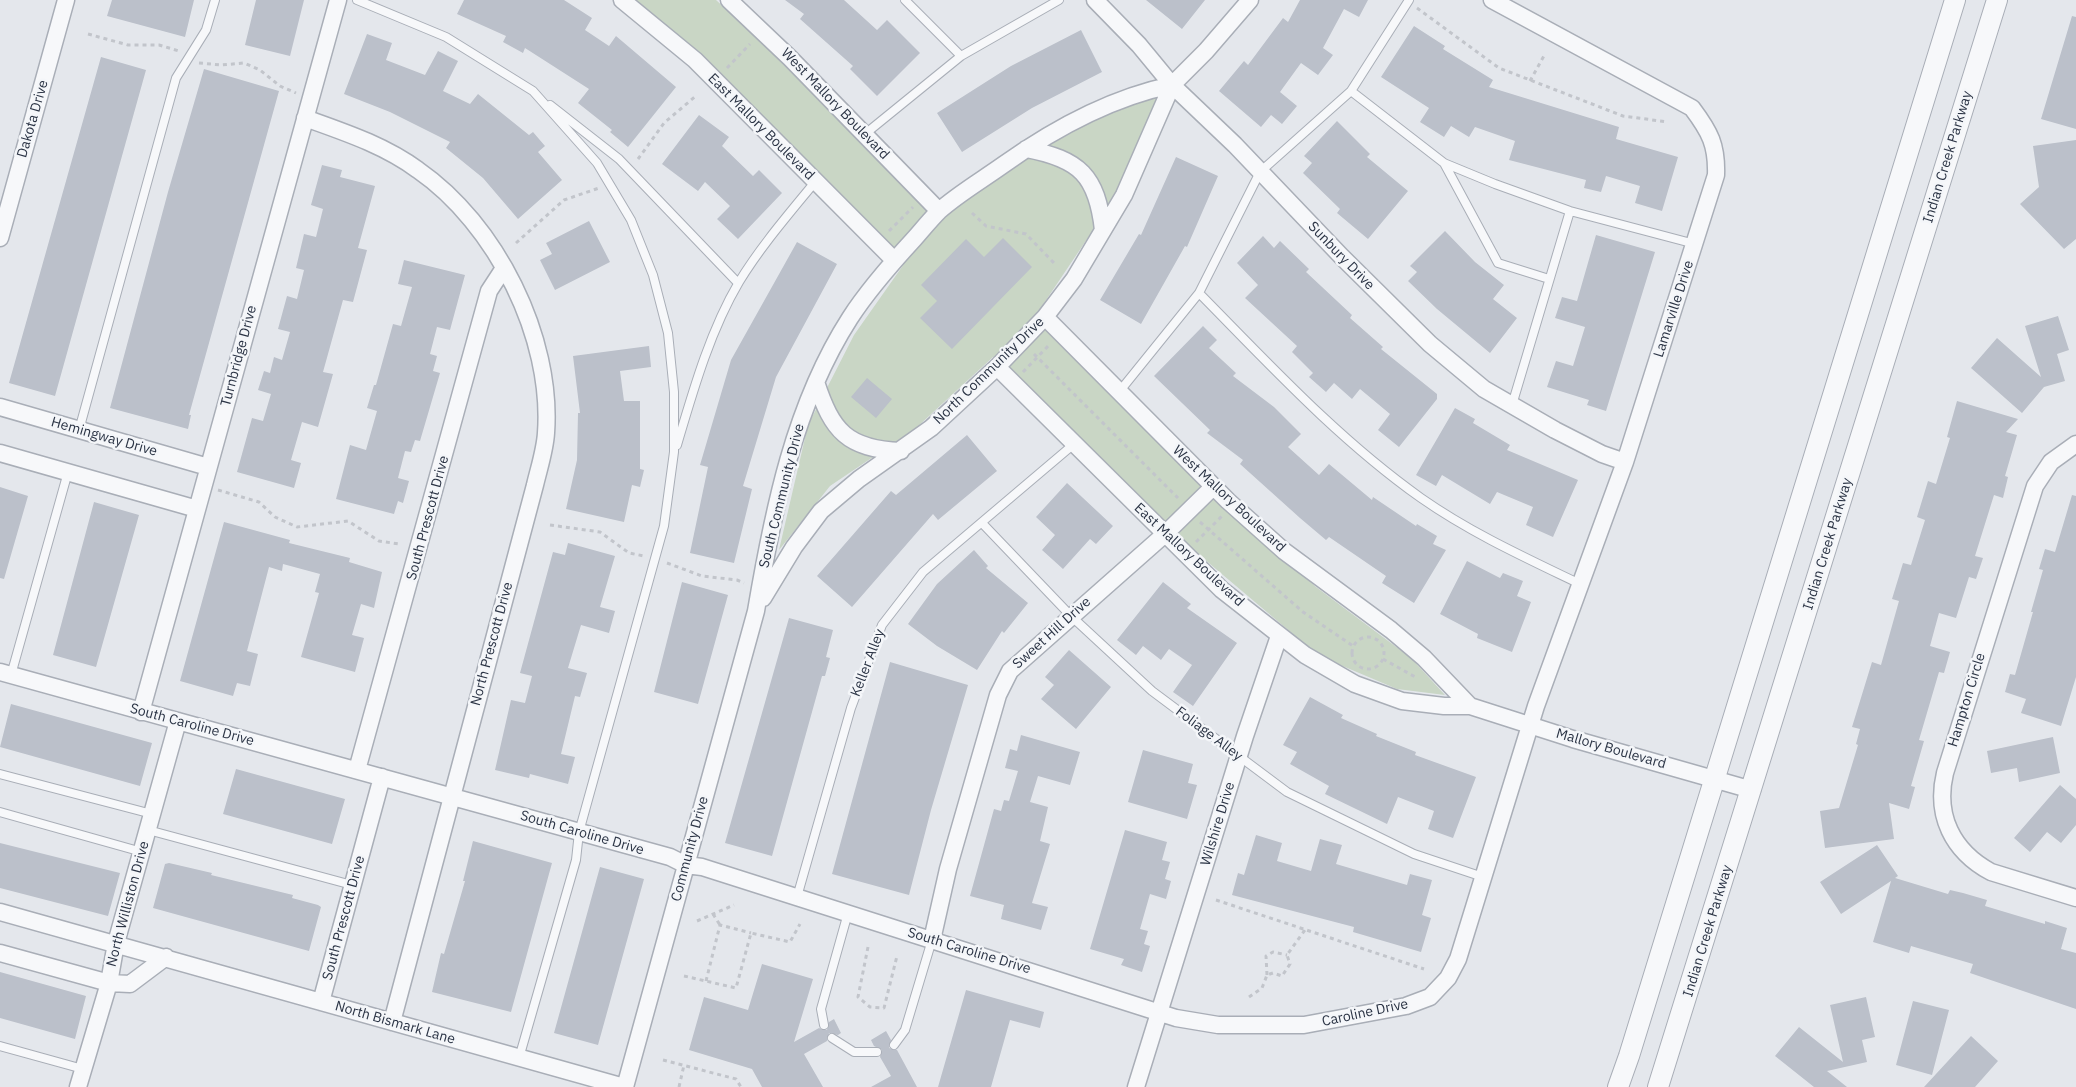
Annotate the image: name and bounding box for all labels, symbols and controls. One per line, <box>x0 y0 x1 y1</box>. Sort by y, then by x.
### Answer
street label: West Mallory Boulevard <box>777 45 893 163</box>
street label: East Mallory Boulevard <box>704 70 818 184</box>
street label: Dakota Drive <box>14 78 52 160</box>
street label: Indian Creek Parkway <box>1920 89 1976 225</box>
street label: Sunbury Drive <box>1304 218 1378 294</box>
street label: Lamarville Drive <box>1650 258 1698 360</box>
street label: Turnbridge Drive <box>217 304 261 408</box>
street label: North Community Drive <box>930 314 1048 428</box>
street label: Hemingway Drive <box>49 414 159 460</box>
street label: South Community Drive <box>756 422 808 570</box>
street label: West Mallory Boulevard <box>1169 442 1289 556</box>
street label: South Prescott Drive <box>403 454 453 582</box>
street label: Indian Creek Parkway <box>1800 476 1856 612</box>
street label: East Mallory Boulevard <box>1131 500 1247 610</box>
street label: North Prescott Drive <box>467 580 517 708</box>
street label: Sweet Hill Drive <box>1010 594 1094 672</box>
street label: Keller Alley <box>847 627 889 699</box>
street label: Hampton Circle <box>1945 651 1989 749</box>
street label: South Caroline Drive <box>128 700 256 750</box>
street label: Foliage Alley <box>1172 703 1246 765</box>
street label: Mallory Boulevard <box>1554 725 1668 773</box>
street label: Wilshire Drive <box>1197 780 1239 868</box>
street label: Community Drive <box>668 795 712 903</box>
street label: South Caroline Drive <box>518 807 646 859</box>
street label: North Williston Drive <box>103 839 153 969</box>
street label: South Prescott Drive <box>319 854 369 982</box>
street label: Indian Creek Parkway <box>1680 863 1736 999</box>
street label: South Caroline Drive <box>905 924 1033 978</box>
street label: Caroline Drive <box>1320 996 1410 1030</box>
street label: North Bismark Lane <box>333 998 457 1048</box>

